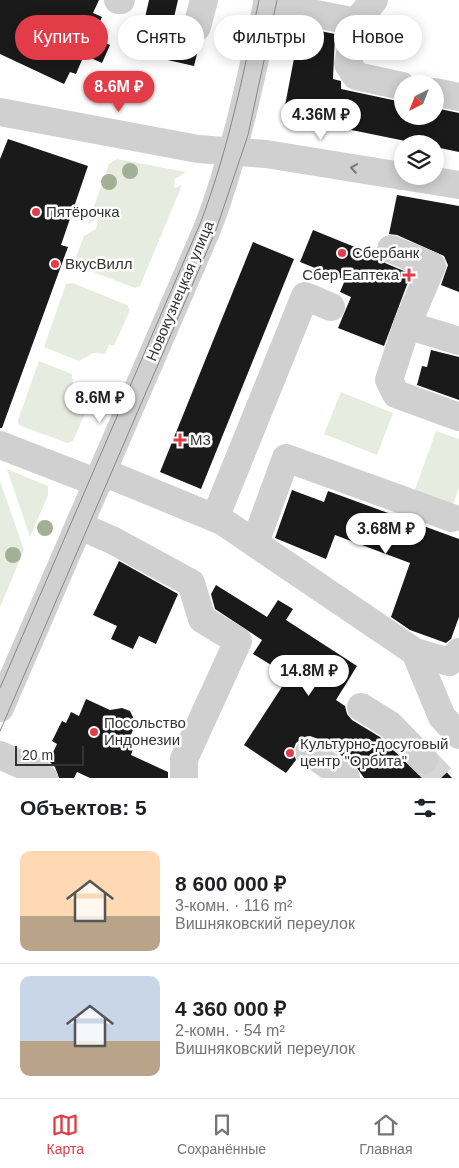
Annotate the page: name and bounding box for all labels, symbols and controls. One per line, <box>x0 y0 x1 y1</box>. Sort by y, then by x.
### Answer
chip: Купить <box>15 15 108 60</box>
chip: Снять <box>118 15 204 60</box>
chip: Фильтры <box>214 15 324 60</box>
chip: Новое <box>334 15 422 60</box>
pin: 8.6M ₽ <box>78 70 160 113</box>
north arrow <box>394 75 444 125</box>
map controls <box>394 75 444 185</box>
text: 8.6M ₽ <box>94 78 144 95</box>
pin: 4.36M ₽ <box>275 98 367 141</box>
text: 4.36M ₽ <box>292 106 350 123</box>
button: layers <box>394 135 444 185</box>
one-way arrow <box>350 164 359 174</box>
place label: Пятёрочка <box>46 203 120 220</box>
marker: Пятёрочка <box>30 206 42 218</box>
street label: Новокузнецкая улица <box>142 218 217 363</box>
place label: Сбербанк <box>352 244 420 261</box>
marker: Сбербанк <box>336 247 348 259</box>
place label: ВкусВилл <box>65 255 132 272</box>
marker: ВкусВилл <box>49 258 61 270</box>
place label: Сбер Еаптека <box>302 266 400 283</box>
marker: Сбер Еаптека <box>403 269 415 281</box>
pin: 8.6M ₽ <box>59 382 141 424</box>
text: 8.6M ₽ <box>75 389 125 406</box>
place label: М3 <box>190 431 211 448</box>
marker: М3 <box>174 434 186 446</box>
pin: 3.68M ₽ <box>340 512 432 555</box>
text: 3.68M ₽ <box>357 520 415 537</box>
pin: 14.8M ₽ <box>263 654 355 697</box>
text: 14.8M ₽ <box>280 662 338 679</box>
place label: Посольство Индонезии <box>104 714 186 748</box>
marker: Посольство Индонезии <box>88 726 100 738</box>
place label: Культурно-досуговый центр "Орбита" <box>300 735 448 769</box>
scale bar <box>15 743 84 766</box>
text: 20 m <box>22 747 53 763</box>
marker: Культурно-досуговый центр "Орбита" <box>284 747 296 759</box>
icon: filters <box>411 794 439 822</box>
text: Объектов: 5 <box>20 796 147 819</box>
icon: home <box>60 871 120 931</box>
text: 8 600 000 ₽ <box>175 872 286 895</box>
text: 3-комн. · 116 m² <box>175 897 292 914</box>
text: Вишняковский переулок <box>175 915 355 932</box>
icon: home <box>60 996 120 1056</box>
text: 4 360 000 ₽ <box>175 997 286 1020</box>
text: 2-комн. · 54 m² <box>175 1022 285 1039</box>
text: Вишняковский переулок <box>175 1040 355 1057</box>
tab: Карта <box>47 1111 84 1157</box>
tab: Сохранённые <box>177 1111 266 1157</box>
tab: Главная <box>359 1111 412 1157</box>

